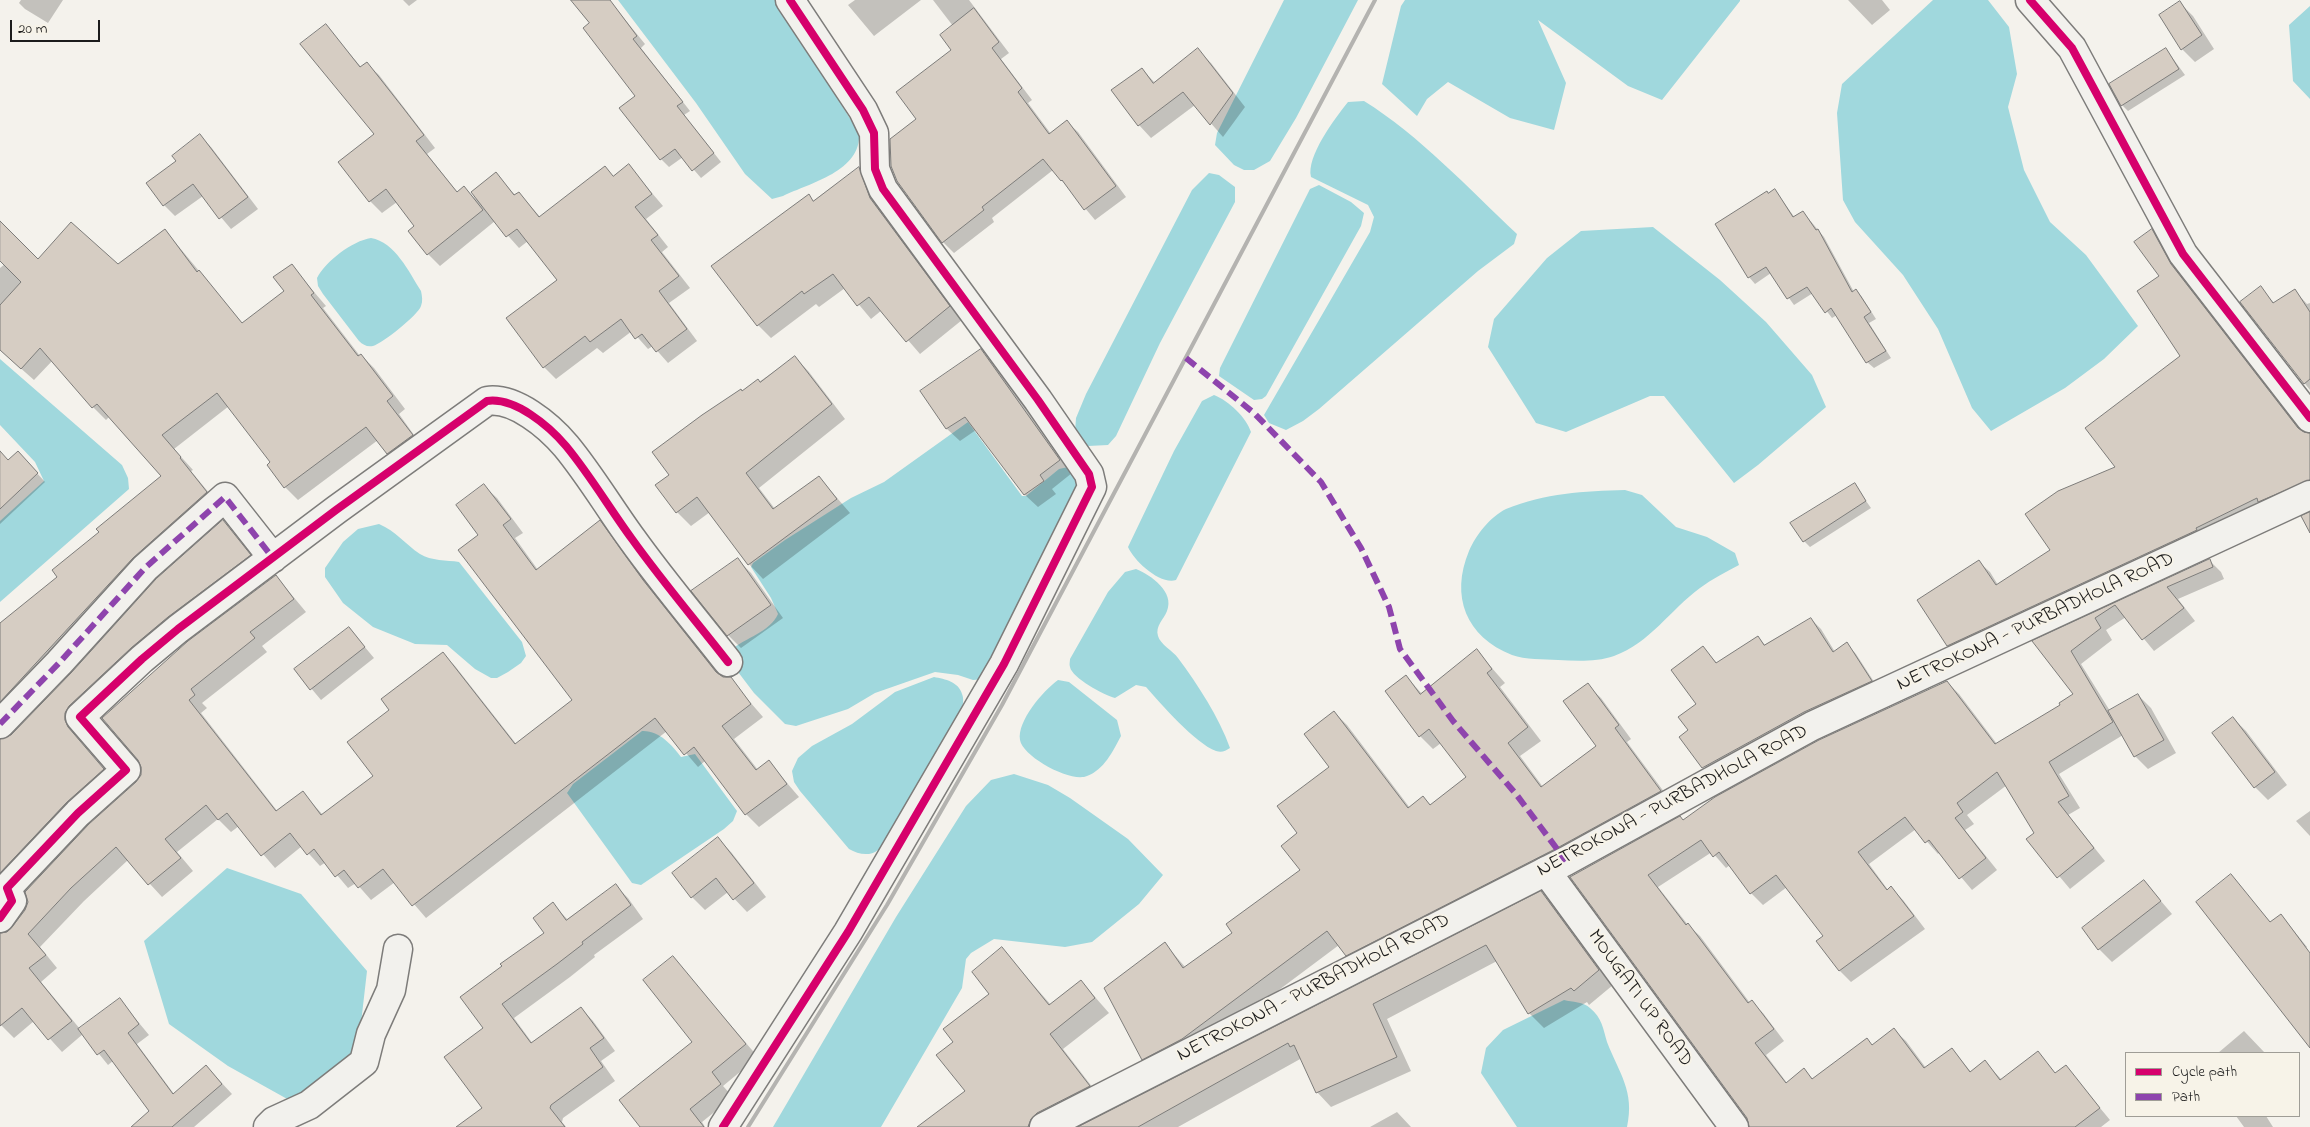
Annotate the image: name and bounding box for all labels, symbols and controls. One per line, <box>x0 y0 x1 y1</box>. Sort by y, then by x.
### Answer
scale bar <box>12 10 102 42</box>
text: 20 m <box>18 18 47 40</box>
street label: NETROKONA - PURBADHOLA ROAD <box>1894 548 2178 698</box>
street label: NETROKONA - PURBADHOLA ROAD <box>1534 720 1812 884</box>
street label: NETROKONA - PURBADHOLA ROAD <box>1174 910 1454 1068</box>
street label: MOUGATI UP ROAD <box>1581 926 1697 1072</box>
legend <box>2125 1052 2300 1117</box>
text: Cycle path <box>2172 1061 2237 1083</box>
text: Path <box>2172 1086 2200 1108</box>

